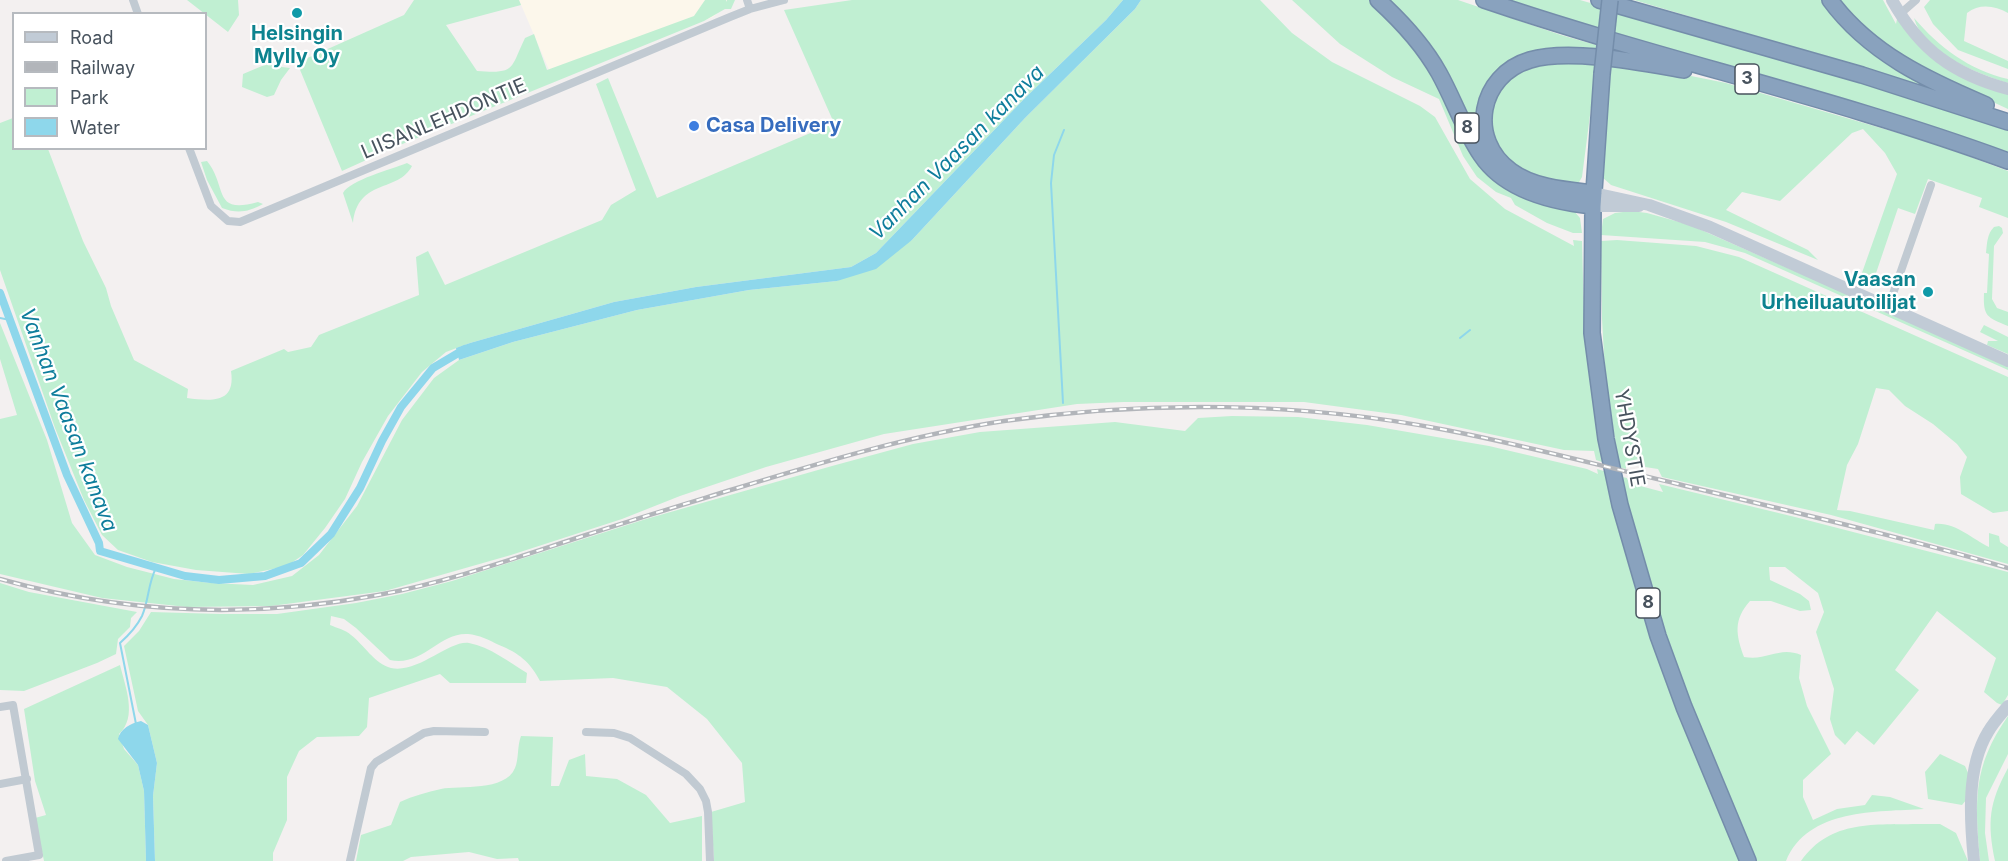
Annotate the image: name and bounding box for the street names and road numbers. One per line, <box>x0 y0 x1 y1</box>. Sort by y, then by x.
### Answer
road number: 3 <box>1735 64 1759 94</box>
street label: LIISANLEHDONTIE <box>358 73 530 165</box>
road number: 8 <box>1455 113 1479 143</box>
street label: YHDYSTIE <box>1609 387 1649 489</box>
road number: 8 <box>1636 588 1660 618</box>

